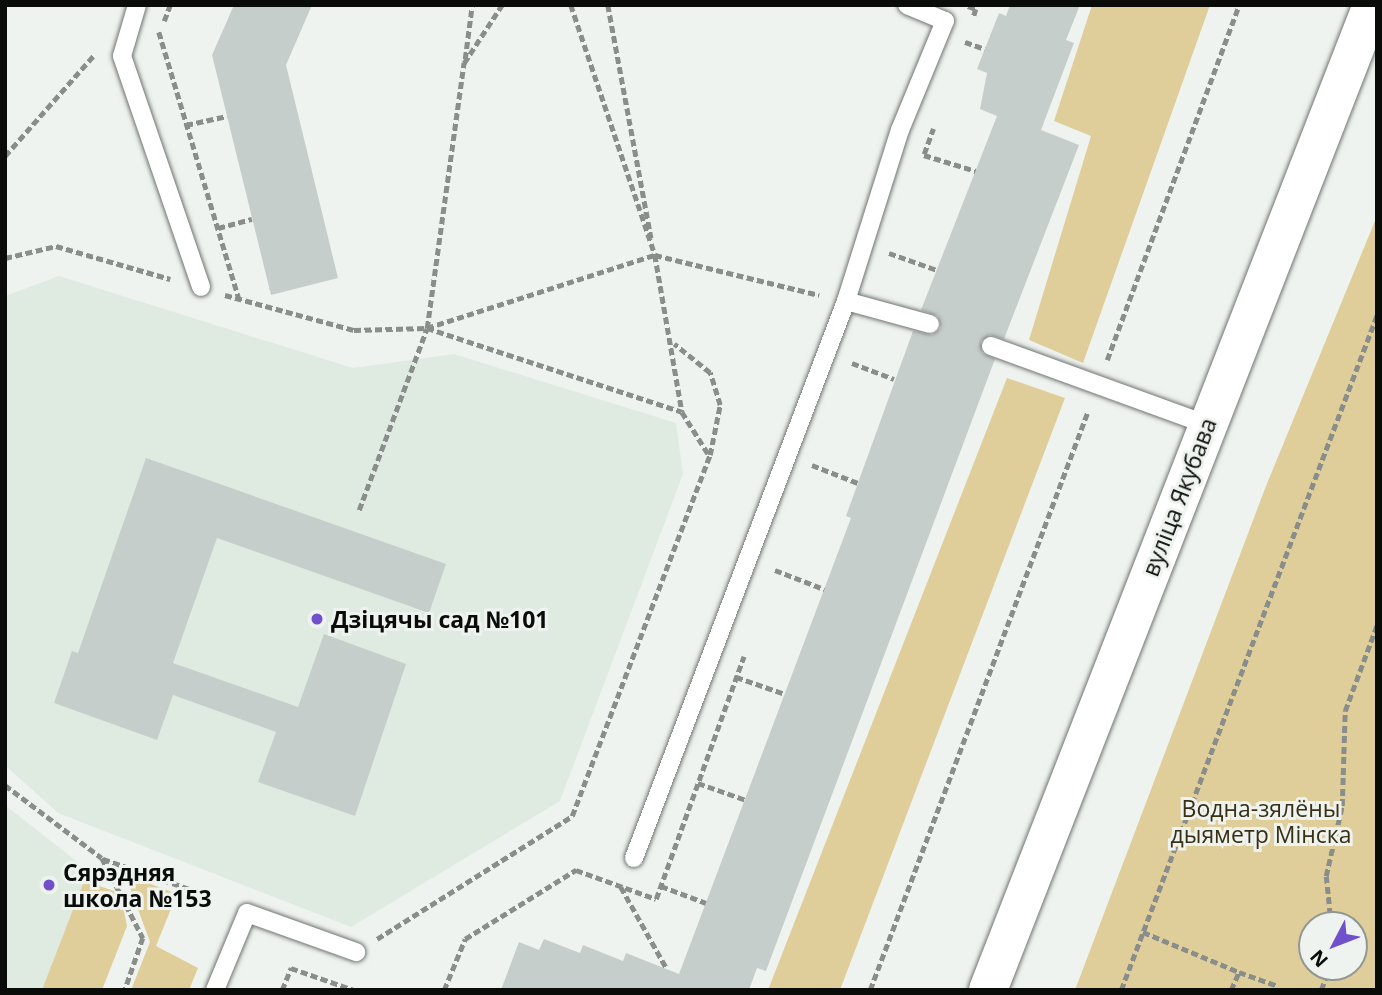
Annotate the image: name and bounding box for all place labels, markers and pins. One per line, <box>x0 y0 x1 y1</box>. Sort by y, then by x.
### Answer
place label: Дзіцячы сад №101 <box>331 605 548 633</box>
marker: Дзіцячы сад №101 <box>309 611 325 627</box>
place label: Сярэдняя школа №153 <box>63 858 212 912</box>
marker: Сярэдняя школа №153 <box>41 877 57 893</box>

